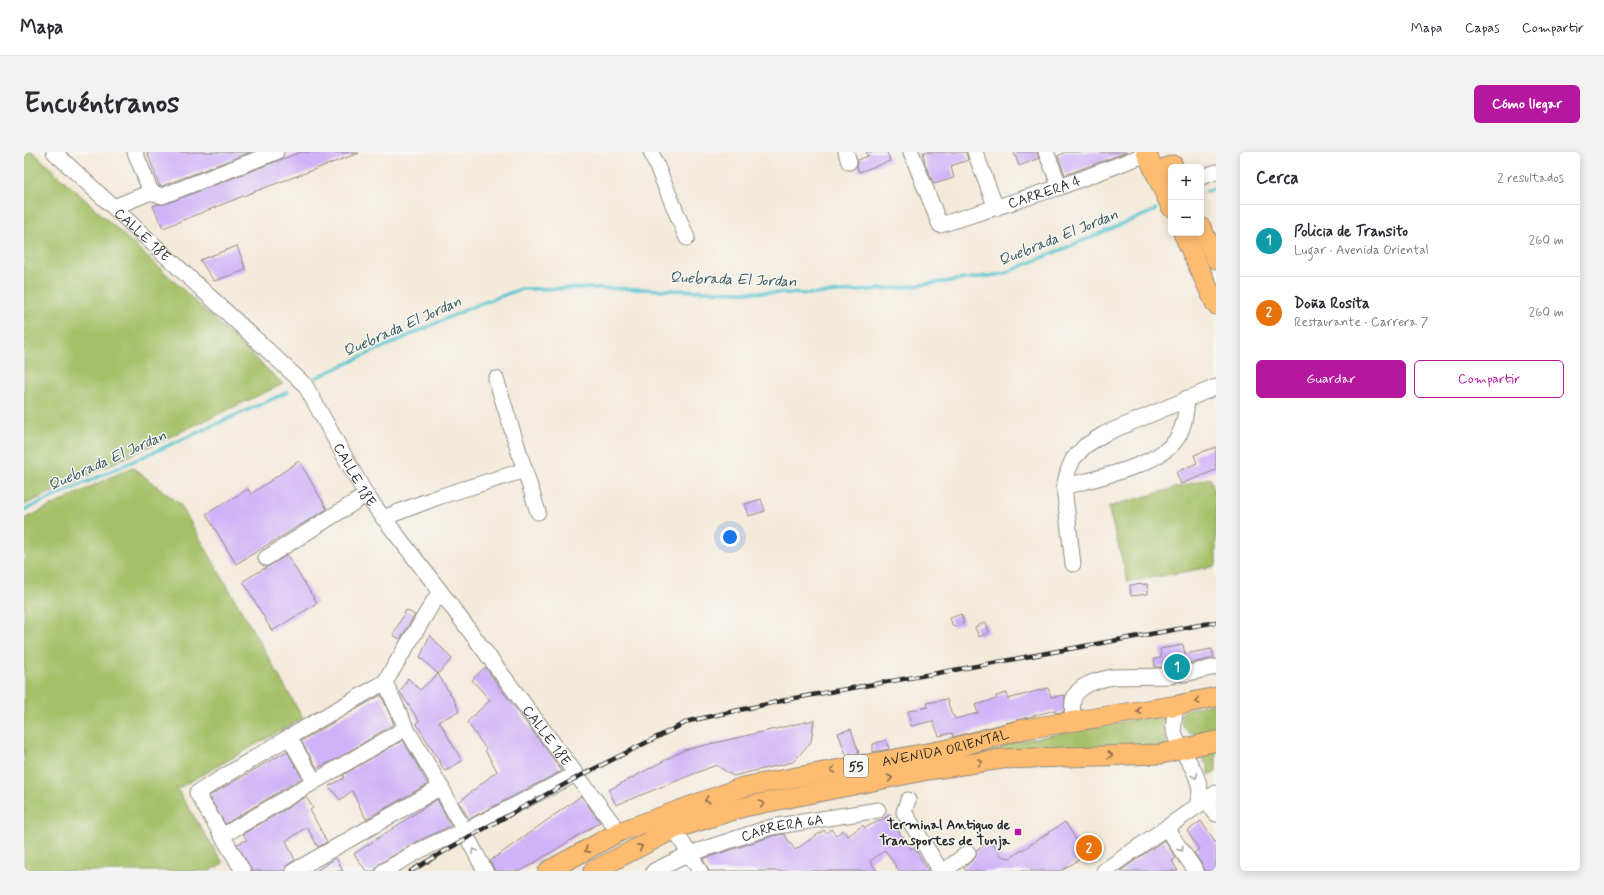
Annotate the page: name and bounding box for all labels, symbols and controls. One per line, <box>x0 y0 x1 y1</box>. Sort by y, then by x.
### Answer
text: Mapa <box>20 15 63 40</box>
text: Mapa <box>1411 19 1443 37</box>
text: Capas <box>1465 19 1500 37</box>
text: Compartir <box>1522 19 1584 37</box>
button: Cómo llegar <box>1474 85 1580 123</box>
text: Encuéntranos <box>24 86 180 123</box>
map controls <box>1168 164 1204 236</box>
button: + <box>1168 164 1204 200</box>
text: Cerca <box>1256 167 1299 189</box>
text: 2 resultados <box>1497 170 1564 187</box>
street label: CARRERA 4 <box>1006 172 1084 213</box>
button: − <box>1168 200 1204 236</box>
street label: CALLE 18E <box>110 204 174 266</box>
water label: Quebrada El Jordan <box>996 205 1121 271</box>
text: Policia de Transito <box>1294 222 1408 242</box>
text: 1 <box>1266 232 1272 249</box>
text: 260 m <box>1529 232 1564 249</box>
text: Lugar · Avenida Oriental <box>1294 242 1429 259</box>
water label: Quebrada El Jordan <box>669 268 797 292</box>
water label: Quebrada El Jordan <box>340 292 465 362</box>
text: Doña Rosita <box>1294 294 1370 314</box>
text: 2 <box>1266 304 1272 321</box>
text: 260 m <box>1529 304 1564 321</box>
text: Restaurante · Carrera 7 <box>1294 314 1428 331</box>
button: Guardar <box>1256 360 1406 398</box>
button: Compartir <box>1414 360 1564 398</box>
water label: Quebrada El Jordan <box>45 426 170 496</box>
street label: CALLE 18E <box>329 440 380 511</box>
your location <box>720 527 740 547</box>
pin: 1 <box>1164 652 1190 682</box>
one-way arrow <box>1194 697 1200 705</box>
street label: CALLE 18E <box>518 702 575 769</box>
one-way arrow <box>1136 706 1142 715</box>
street label: AVENIDA ORIENTAL <box>880 725 1011 771</box>
one-way arrow <box>1107 751 1113 759</box>
road number: 55 <box>844 755 868 777</box>
one-way arrow <box>977 758 983 767</box>
one-way arrow <box>830 765 836 774</box>
one-way arrow <box>1191 773 1199 780</box>
one-way arrow <box>887 774 893 782</box>
one-way arrow <box>704 796 711 804</box>
one-way arrow <box>759 800 765 808</box>
street label: CARRERA 6A <box>739 811 825 846</box>
place label: Terminal Antiguo de Transportes de Tunja <box>879 816 1011 851</box>
marker: Terminal Antiguo de Transportes de Tunja <box>1013 827 1023 837</box>
pin: 2 <box>1076 833 1102 863</box>
one-way arrow <box>636 844 643 851</box>
one-way arrow <box>584 845 591 852</box>
one-way arrow <box>1176 845 1183 852</box>
one-way arrow <box>471 848 479 856</box>

